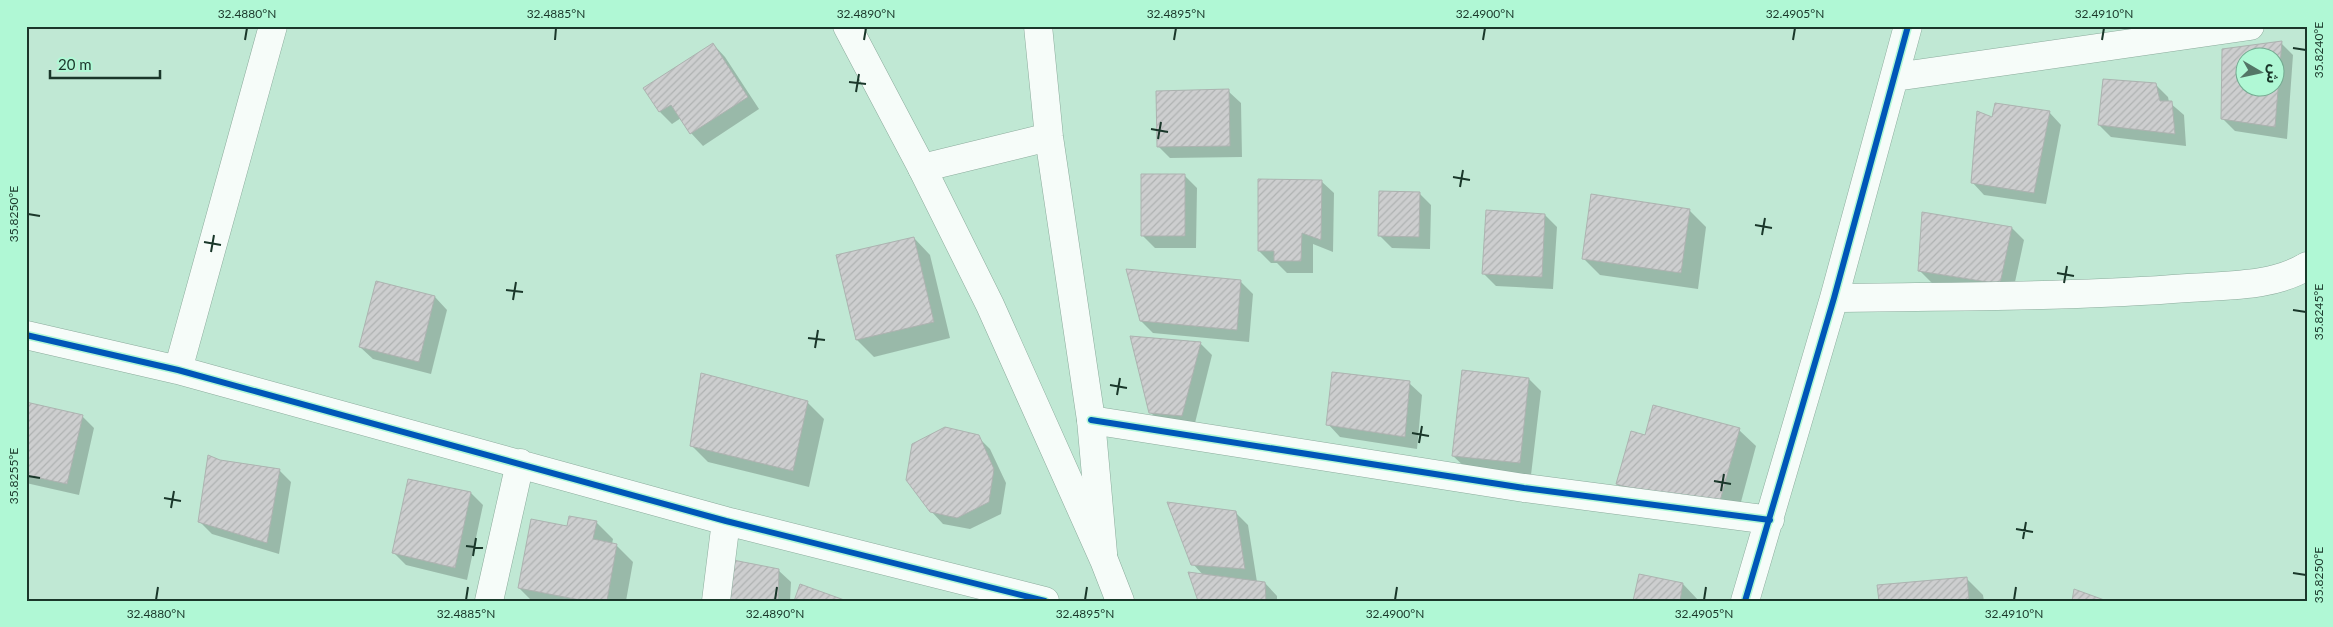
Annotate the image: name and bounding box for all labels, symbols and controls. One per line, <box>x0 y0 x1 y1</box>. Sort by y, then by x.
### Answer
text: 32.4880°N <box>218 6 276 21</box>
text: 32.4885°N <box>527 6 585 21</box>
text: 32.4890°N <box>837 6 895 21</box>
text: 32.4895°N <box>1147 6 1205 21</box>
text: 32.4900°N <box>1456 6 1514 21</box>
text: 32.4905°N <box>1766 6 1824 21</box>
text: 32.4910°N <box>2075 6 2133 21</box>
text: 35.8240°E <box>2311 22 2326 78</box>
scale bar <box>50 48 160 80</box>
north arrow <box>2236 48 2286 98</box>
text: 20 m <box>58 55 92 73</box>
text: ش <box>2263 63 2283 85</box>
text: 35.8250°E <box>6 186 21 242</box>
text: 35.8245°E <box>2311 284 2326 340</box>
text: 35.8255°E <box>6 448 21 504</box>
text: 35.8250°E <box>2311 547 2326 603</box>
text: 32.4880°N <box>127 606 185 621</box>
text: 32.4885°N <box>437 606 495 621</box>
text: 32.4890°N <box>746 606 804 621</box>
text: 32.4895°N <box>1056 606 1114 621</box>
text: 32.4900°N <box>1366 606 1424 621</box>
text: 32.4905°N <box>1675 606 1733 621</box>
text: 32.4910°N <box>1985 606 2043 621</box>

